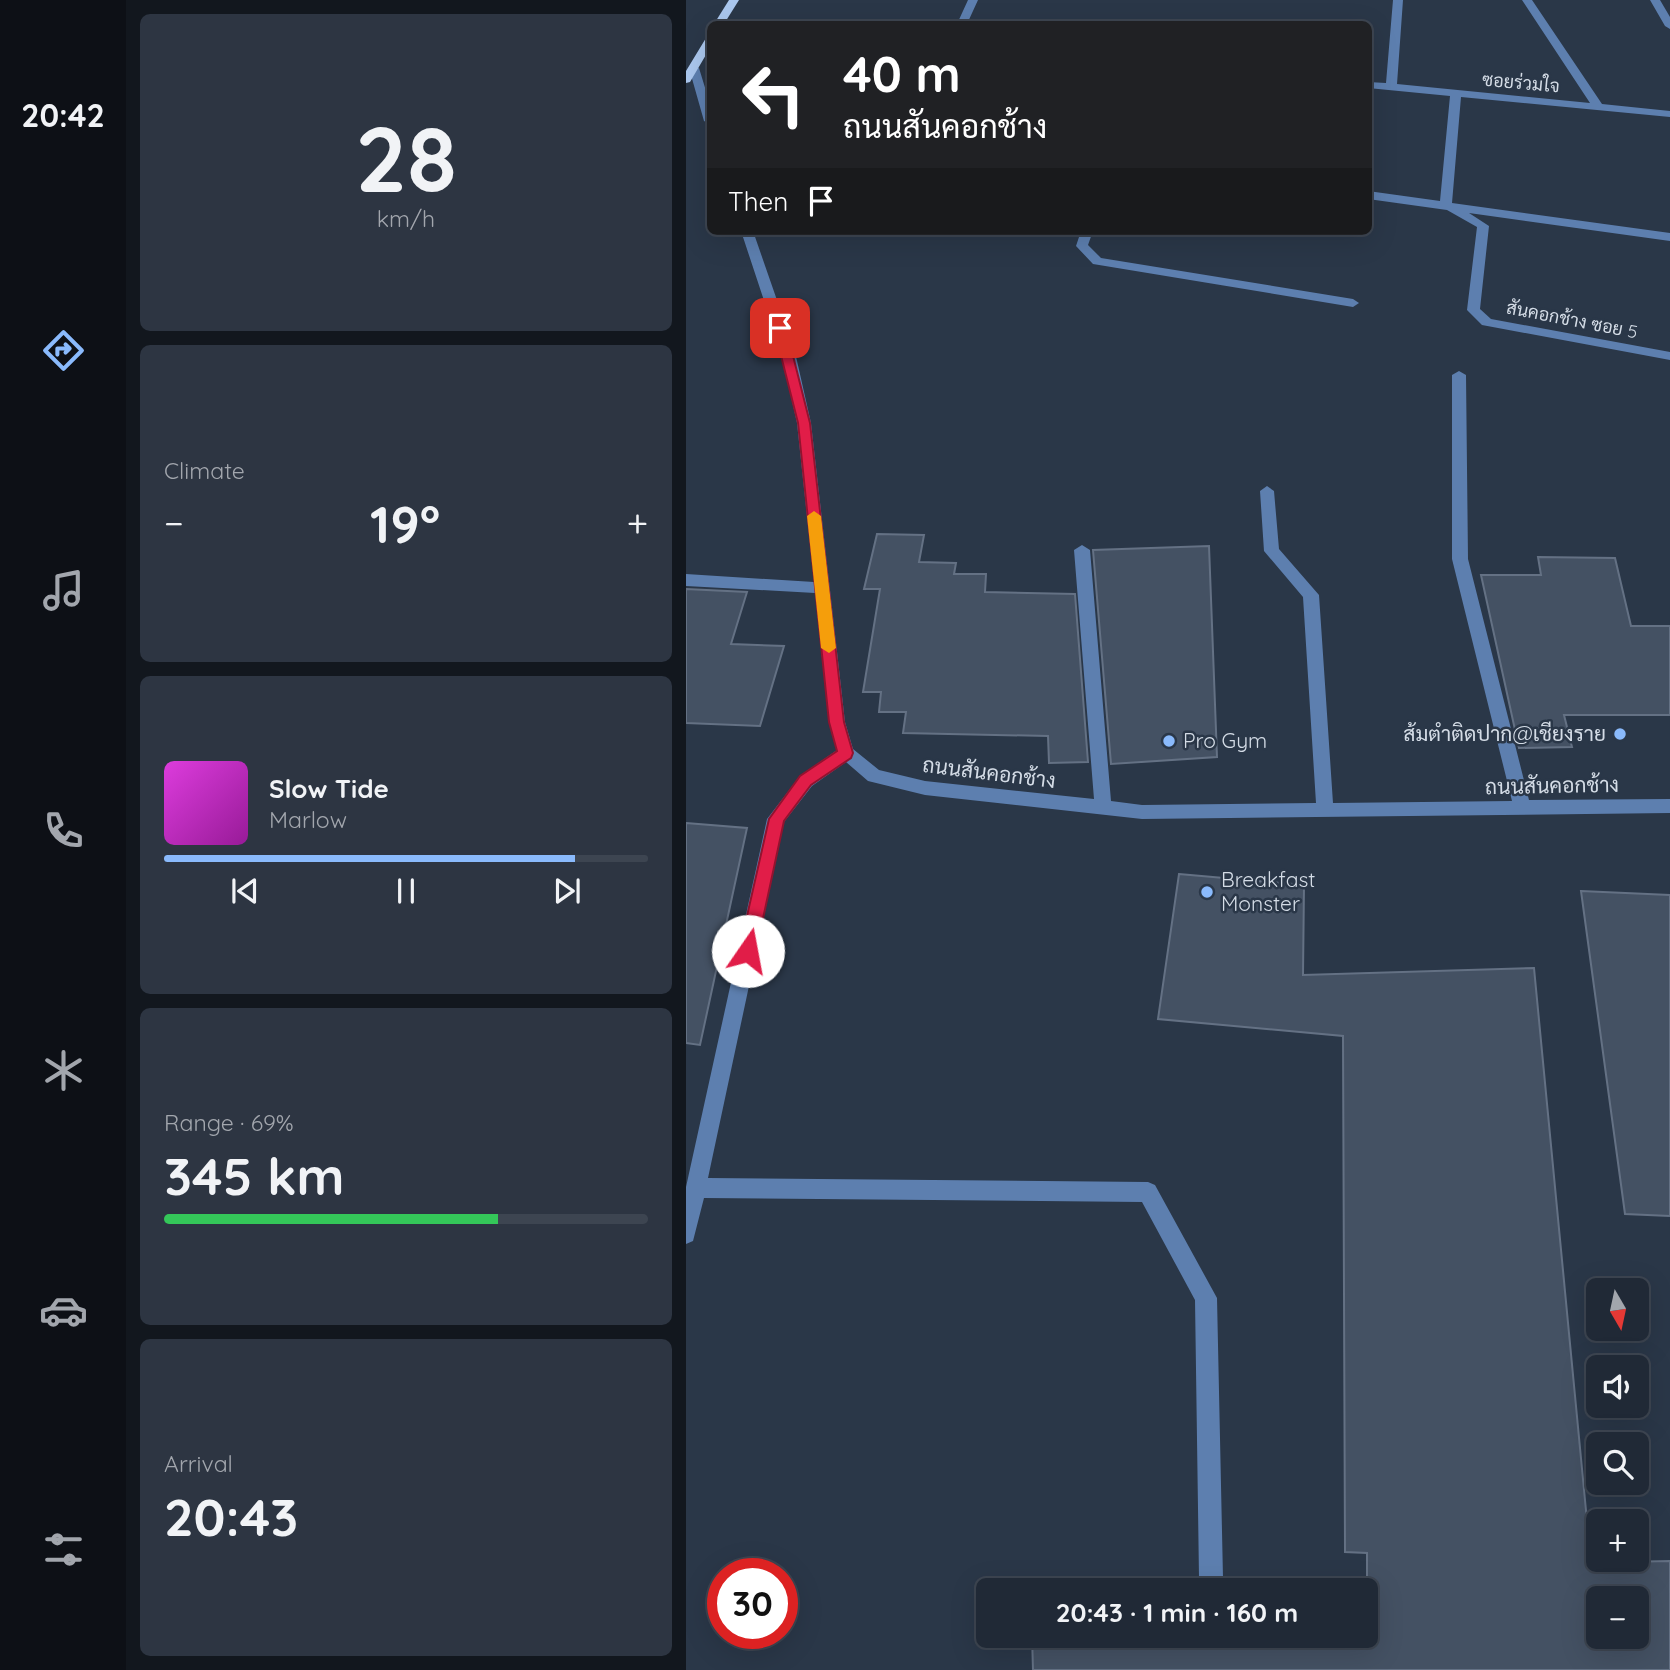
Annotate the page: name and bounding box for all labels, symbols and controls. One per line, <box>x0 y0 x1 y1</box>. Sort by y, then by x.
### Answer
text: 40 m <box>843 43 961 104</box>
icon: left <box>728 49 819 140</box>
street label: ซอยร่วมใจ <box>1481 67 1561 97</box>
text: 20:42 <box>21 95 105 135</box>
text: 28 <box>355 101 457 215</box>
text: ถนนสันคอกช้าง <box>843 106 1047 146</box>
icon: arrive <box>802 182 840 220</box>
text: Then <box>728 185 788 218</box>
text: km/h <box>377 204 435 233</box>
street label: สันคอกช้าง ซอย 5 <box>1505 296 1640 343</box>
pin <box>750 298 810 358</box>
icon: arrive <box>761 309 799 347</box>
icon: directions <box>39 326 88 375</box>
text: Climate <box>164 456 245 485</box>
text: 19° <box>370 491 440 556</box>
text: − <box>164 499 184 547</box>
text: + <box>627 499 648 547</box>
icon: music <box>39 566 88 615</box>
place label: ส้มตำติดปาก@เชียงราย <box>1403 720 1606 746</box>
marker: ส้มตำติดปาก@เชียงราย <box>1612 726 1628 742</box>
place label: Pro Gym <box>1183 727 1267 753</box>
marker: Pro Gym <box>1161 733 1177 749</box>
street label: ถนนสันคอกช้าง <box>921 751 1057 793</box>
street label: ถนนสันคอกช้าง <box>1485 771 1619 799</box>
text: Slow Tide <box>269 772 389 805</box>
text: Marlow <box>269 805 347 834</box>
icon: phone <box>39 806 88 855</box>
place label: Breakfast Monster <box>1221 866 1315 916</box>
icon: previous <box>226 872 264 910</box>
icon: pause <box>387 872 425 910</box>
icon: next <box>548 872 586 910</box>
marker: Breakfast Monster <box>1199 884 1215 900</box>
position arrow <box>711 914 785 988</box>
icon: climate <box>39 1046 88 1095</box>
text: Range · 69% <box>164 1108 294 1137</box>
text: 345 km <box>164 1143 345 1208</box>
north arrow <box>1586 1278 1648 1340</box>
map controls <box>1586 1278 1649 1649</box>
icon: car <box>39 1286 88 1335</box>
button: sound <box>1586 1355 1649 1418</box>
button: search <box>1586 1432 1649 1495</box>
text: Arrival <box>164 1449 233 1478</box>
text: 20:43 <box>164 1484 298 1549</box>
button: + <box>1586 1509 1649 1572</box>
icon: filters <box>39 1525 88 1574</box>
speed limit sign: 30 <box>707 1558 798 1649</box>
button: − <box>1586 1586 1649 1649</box>
text: 20:43 · 1 min · 160 m <box>1056 1596 1298 1629</box>

